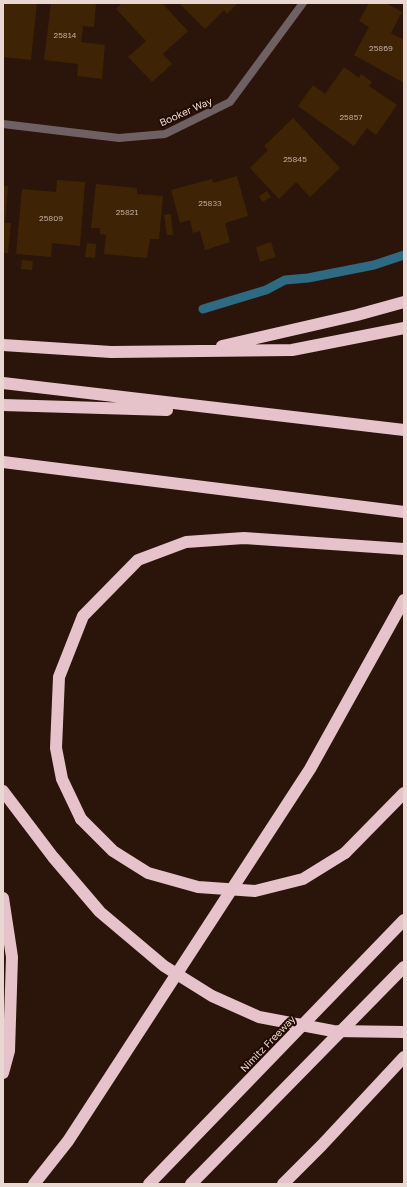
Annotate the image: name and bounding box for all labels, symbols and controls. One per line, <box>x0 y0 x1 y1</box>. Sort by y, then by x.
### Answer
house number: 25814 <box>54 30 76 40</box>
house number: 25869 <box>369 43 393 53</box>
street label: Booker Way <box>158 95 214 129</box>
house number: 25857 <box>339 112 363 122</box>
house number: 25845 <box>283 154 307 164</box>
house number: 25833 <box>198 198 222 208</box>
house number: 25821 <box>116 207 138 217</box>
house number: 25809 <box>39 213 63 223</box>
street label: Nimitz Freeway <box>238 1013 298 1075</box>

